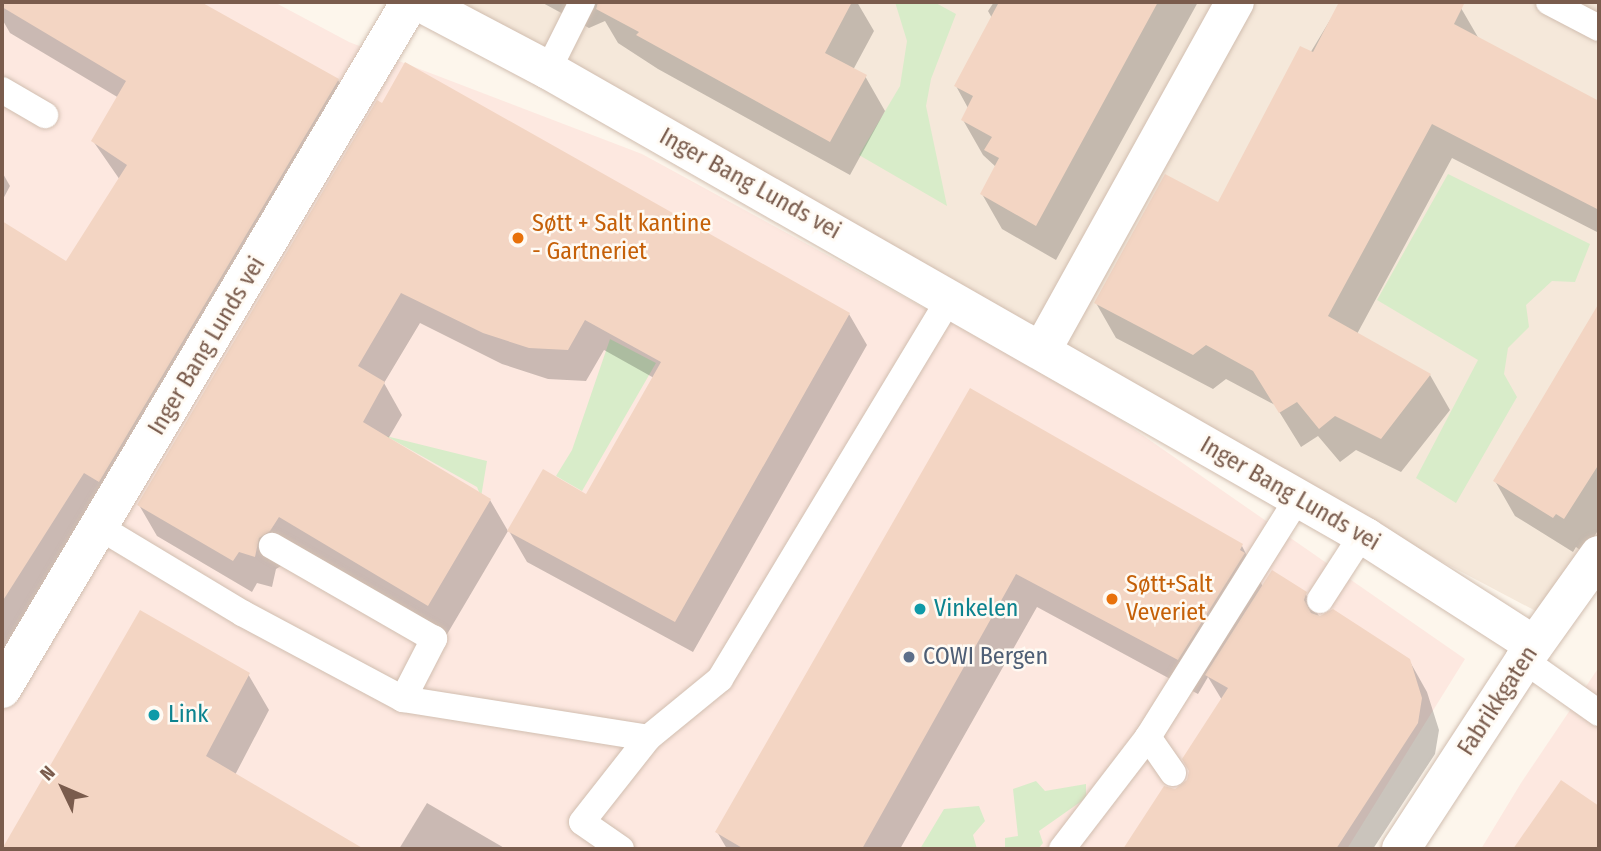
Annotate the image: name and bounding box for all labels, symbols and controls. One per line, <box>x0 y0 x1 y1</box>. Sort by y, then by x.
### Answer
street label: Inger Bang Lunds vei <box>654 122 846 246</box>
place label: Søtt + Salt kantine - Gartneriet <box>532 210 711 266</box>
marker: Søtt + Salt kantine - Gartneriet <box>510 230 526 246</box>
street label: Inger Bang Lunds vei <box>142 252 272 440</box>
street label: Inger Bang Lunds vei <box>1195 431 1385 557</box>
place label: Søtt+Salt Veveriet <box>1126 571 1213 627</box>
marker: Søtt+Salt Veveriet <box>1104 591 1120 607</box>
place label: Vinkelen <box>934 595 1018 623</box>
marker: Vinkelen <box>912 601 928 617</box>
street label: Fabrikkgaten <box>1452 641 1544 761</box>
place label: COWI Bergen <box>923 643 1048 671</box>
marker: COWI Bergen <box>901 649 917 665</box>
place label: Link <box>168 701 209 729</box>
marker: Link <box>146 707 162 723</box>
north arrow <box>28 753 98 823</box>
text: N <box>35 761 60 785</box>

